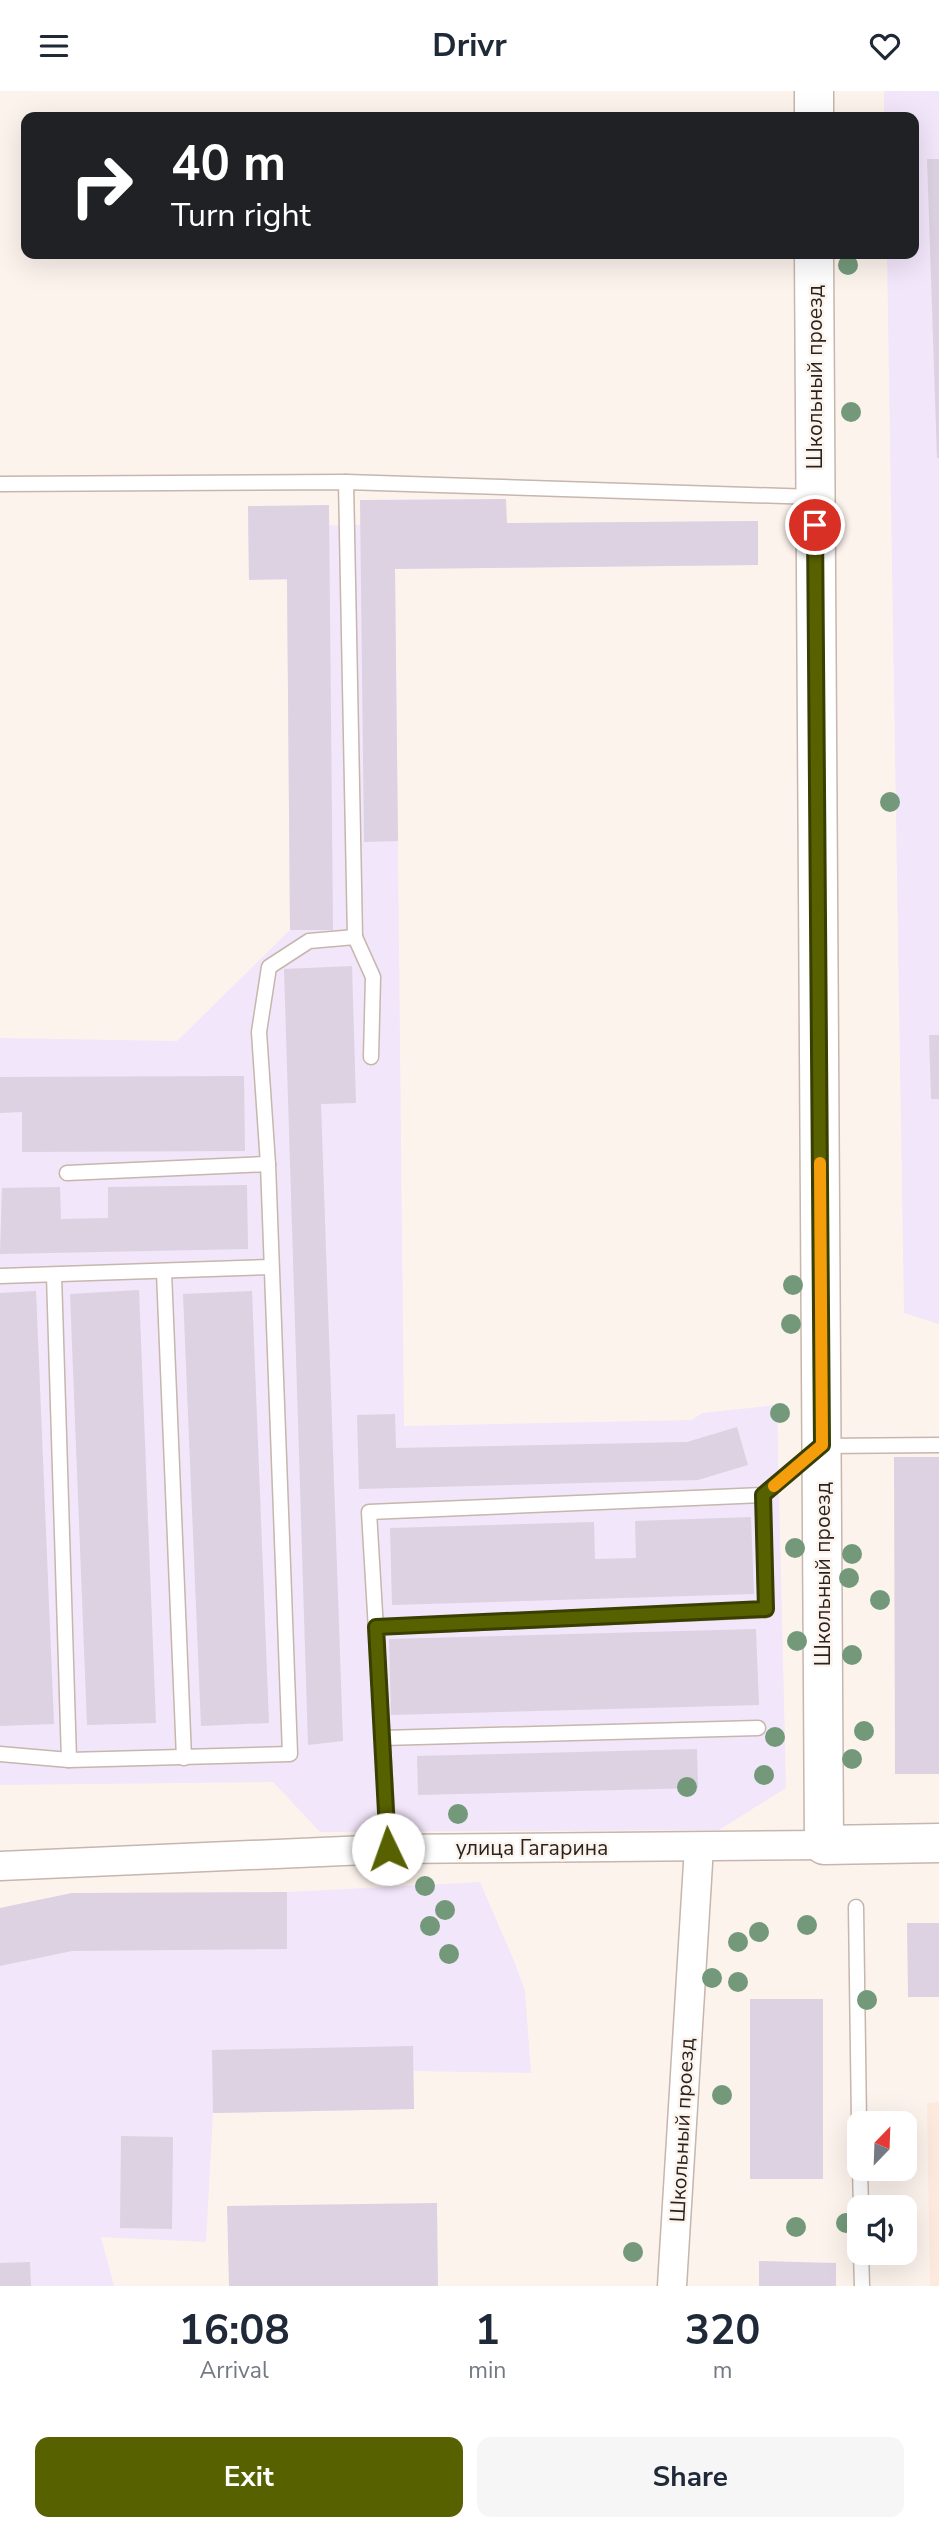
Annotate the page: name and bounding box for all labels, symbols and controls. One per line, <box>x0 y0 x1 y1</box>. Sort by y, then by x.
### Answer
text: Drivr <box>432 24 507 67</box>
icon: menu <box>35 27 73 65</box>
icon: heart <box>866 27 904 65</box>
text: 40 m <box>171 130 286 197</box>
icon: right <box>56 140 147 231</box>
text: Turn right <box>171 194 311 237</box>
street label: Школьный проезд <box>801 285 829 469</box>
pin <box>785 495 845 555</box>
icon: arrive <box>796 506 834 544</box>
street label: Школьный проезд <box>809 1482 837 1666</box>
position arrow <box>351 1812 425 1886</box>
street label: улица Гагарина <box>456 1834 608 1862</box>
street label: Школьный проезд <box>663 2037 701 2223</box>
north arrow <box>847 2111 917 2181</box>
map controls <box>847 2111 917 2265</box>
button: sound <box>847 2195 917 2265</box>
text: 16:08 <box>179 2302 290 2359</box>
text: 1 <box>475 2302 500 2359</box>
text: 320 <box>685 2302 760 2359</box>
text: Arrival <box>200 2355 269 2386</box>
text: min <box>468 2355 506 2386</box>
text: m <box>713 2355 733 2386</box>
button: Exit <box>35 2437 463 2517</box>
button: Share <box>477 2437 904 2517</box>

